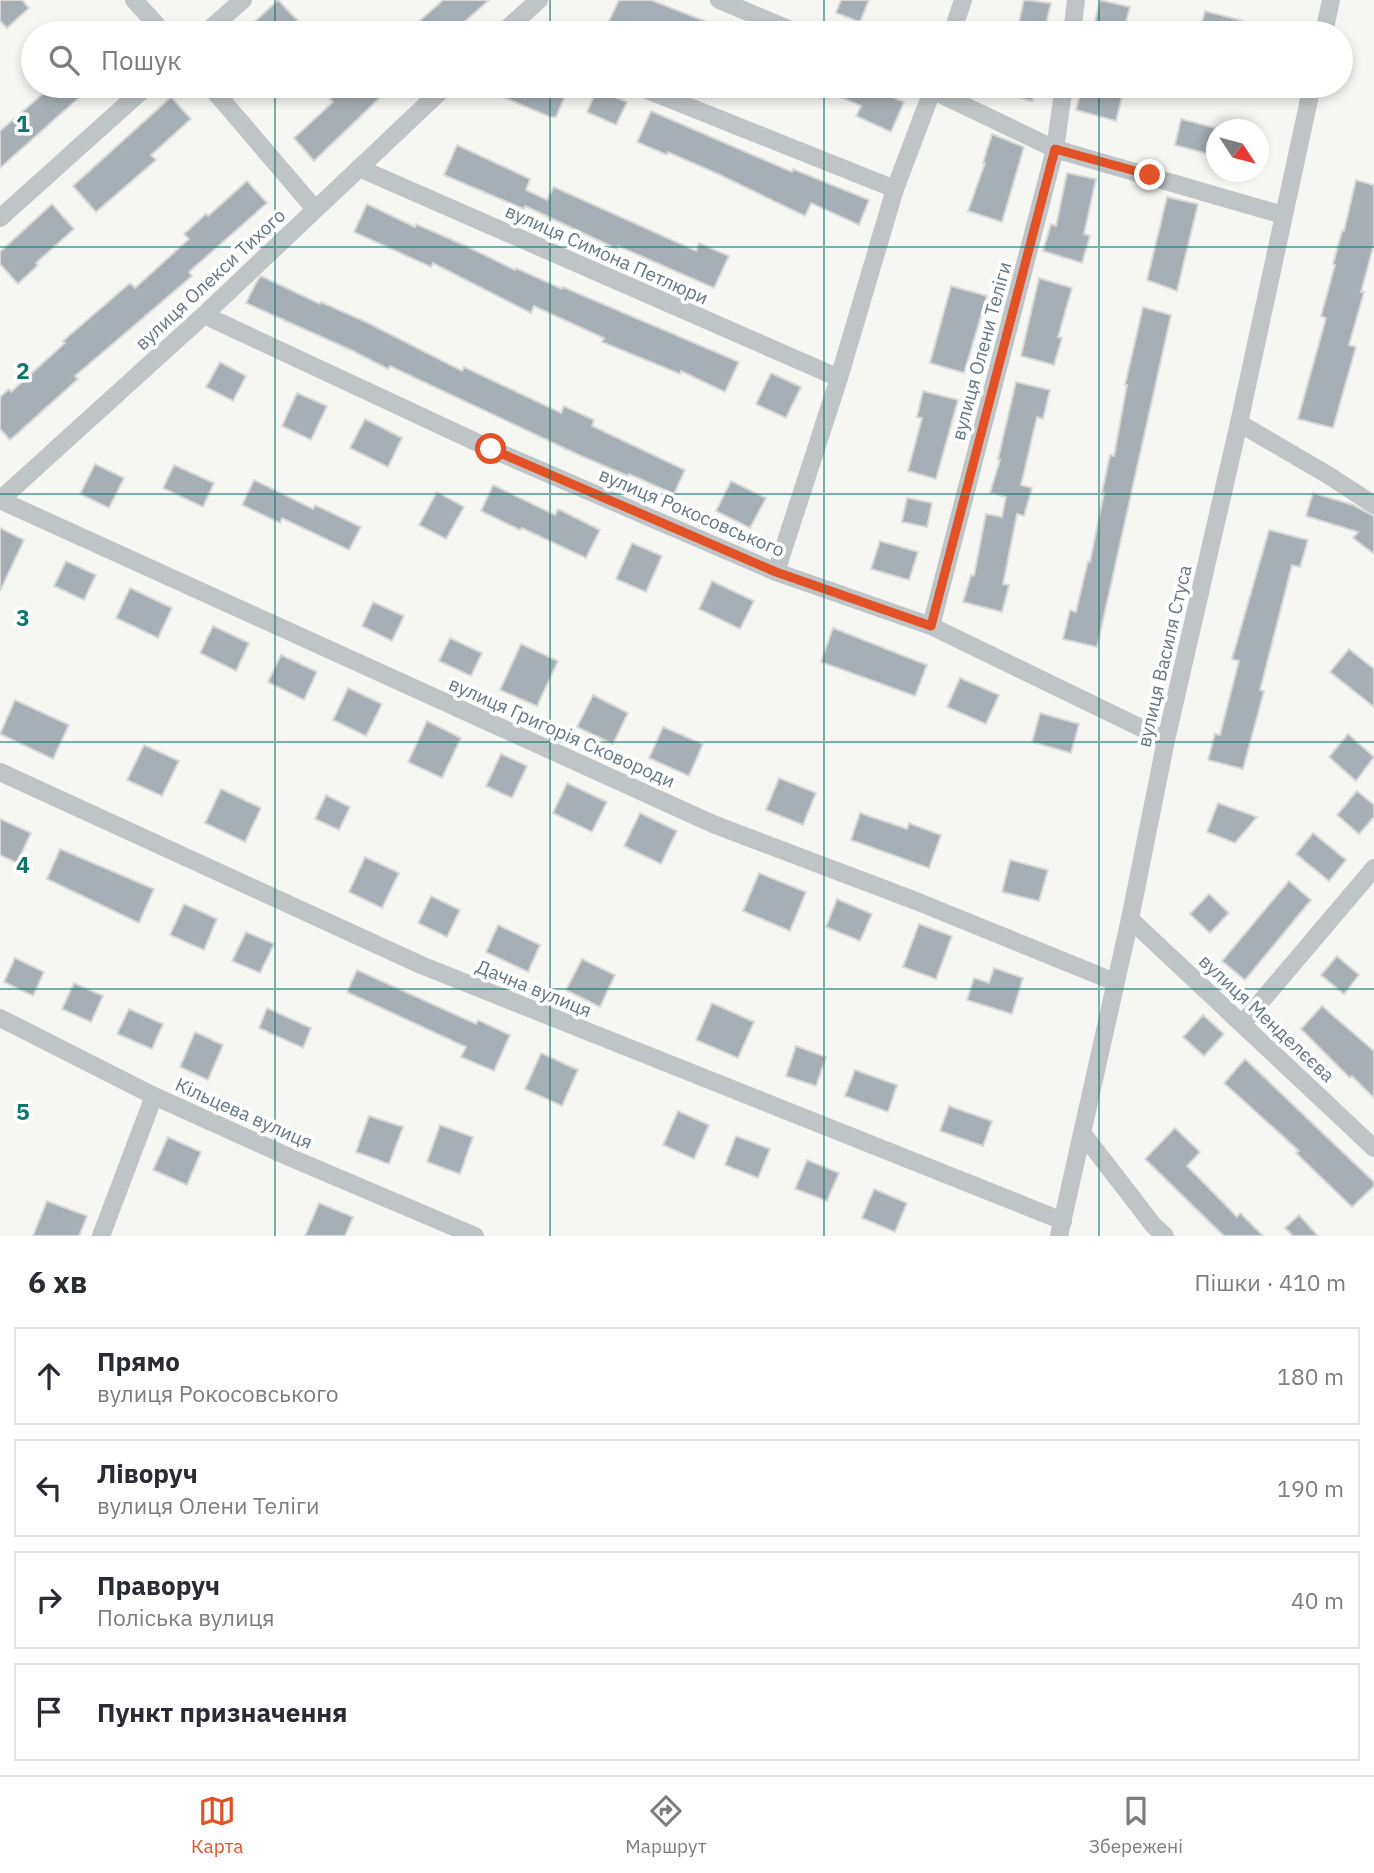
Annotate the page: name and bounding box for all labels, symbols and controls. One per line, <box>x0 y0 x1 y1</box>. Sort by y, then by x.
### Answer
search box <box>21 21 1353 98</box>
icon: search <box>45 41 83 79</box>
text: Пошук <box>101 43 182 77</box>
text: 1 <box>16 108 30 138</box>
north arrow <box>1206 119 1269 182</box>
route end <box>1134 159 1165 190</box>
street label: вулиця Симона Петлюри <box>502 198 712 310</box>
street label: вулиця Олекси Тихого <box>130 203 290 355</box>
street label: вулиця Олени Теліги <box>946 259 1016 443</box>
text: 2 <box>16 355 30 385</box>
route start <box>475 433 506 464</box>
street label: вулиця Рокосовського <box>595 462 789 562</box>
street label: вулиця Василя Стуса <box>1131 563 1197 749</box>
text: 3 <box>16 602 30 632</box>
street label: вулиця Григорія Сковороди <box>445 671 679 793</box>
text: 4 <box>16 849 30 879</box>
street label: вулиця Менделєєва <box>1194 949 1340 1087</box>
street label: Дачна вулиця <box>473 954 595 1022</box>
street label: Кільцева вулиця <box>172 1072 316 1154</box>
text: 5 <box>16 1096 30 1126</box>
text: 6 хв <box>28 1262 87 1301</box>
text: Пішки · 410 m <box>1195 1267 1346 1297</box>
text: Прямо <box>97 1344 180 1378</box>
icon: ahead <box>30 1357 68 1395</box>
text: 180 m <box>1277 1361 1344 1391</box>
text: вулиця Рокосовського <box>97 1378 339 1408</box>
text: Ліворуч <box>97 1456 198 1490</box>
icon: left <box>30 1469 68 1507</box>
text: 190 m <box>1277 1473 1344 1503</box>
text: вулиця Олени Теліги <box>97 1490 320 1520</box>
text: Праворуч <box>97 1568 220 1602</box>
icon: right <box>30 1581 68 1619</box>
text: 40 m <box>1291 1585 1344 1615</box>
text: Поліська вулиця <box>97 1602 275 1632</box>
icon: arrive <box>30 1693 68 1731</box>
text: Пункт призначення <box>97 1695 347 1729</box>
tab: Карта <box>191 1792 243 1858</box>
tab: Маршрут <box>625 1792 707 1858</box>
tab: Збережені <box>1089 1792 1183 1858</box>

